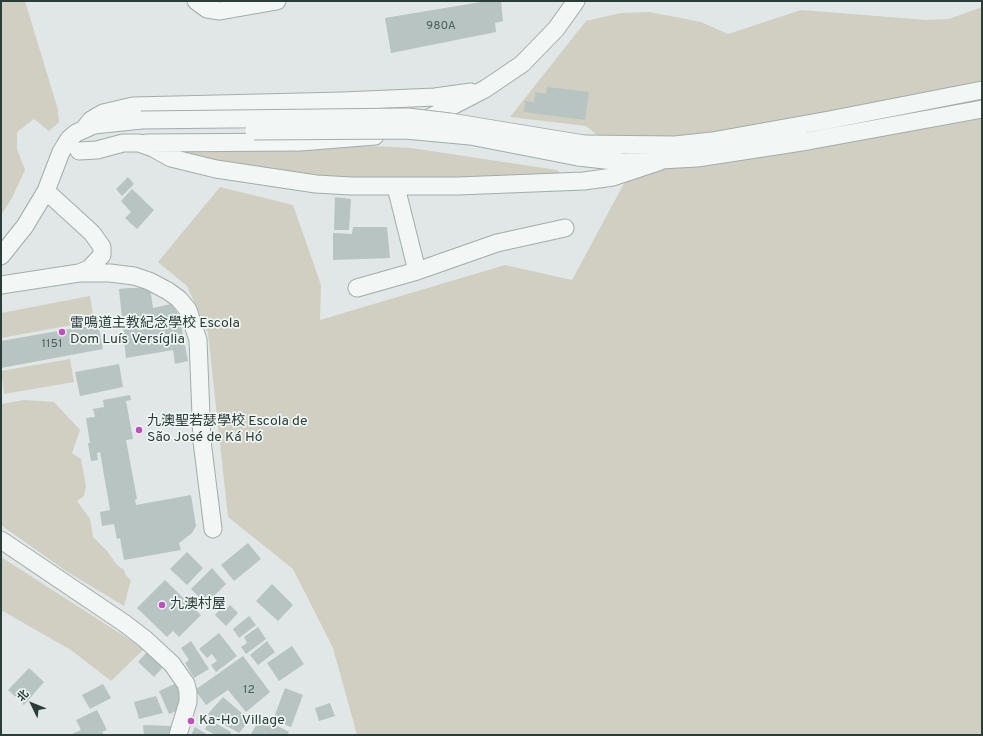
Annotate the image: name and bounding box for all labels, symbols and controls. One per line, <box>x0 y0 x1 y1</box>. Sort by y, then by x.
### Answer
house number: 980A <box>426 20 456 34</box>
place label: 雷鳴道主教紀念學校 Escola Dom Luís Versíglia <box>70 316 240 348</box>
marker: 雷鳴道主教紀念學校 Escola Dom Luís Versíglia <box>57 327 67 337</box>
house number: 1151 <box>42 338 62 352</box>
place label: 九澳聖若瑟學校 Escola de São José de Ká Hó <box>147 414 307 446</box>
marker: 九澳聖若瑟學校 Escola de São José de Ká Hó <box>134 425 144 435</box>
place label: 九澳村屋 <box>170 597 226 613</box>
marker: 九澳村屋 <box>157 600 167 610</box>
north arrow <box>12 684 52 724</box>
house number: 12 <box>243 684 255 698</box>
text: 北 <box>14 687 32 705</box>
place label: Ka-Ho Village <box>199 713 285 729</box>
marker: Ka-Ho Village <box>186 716 196 726</box>

